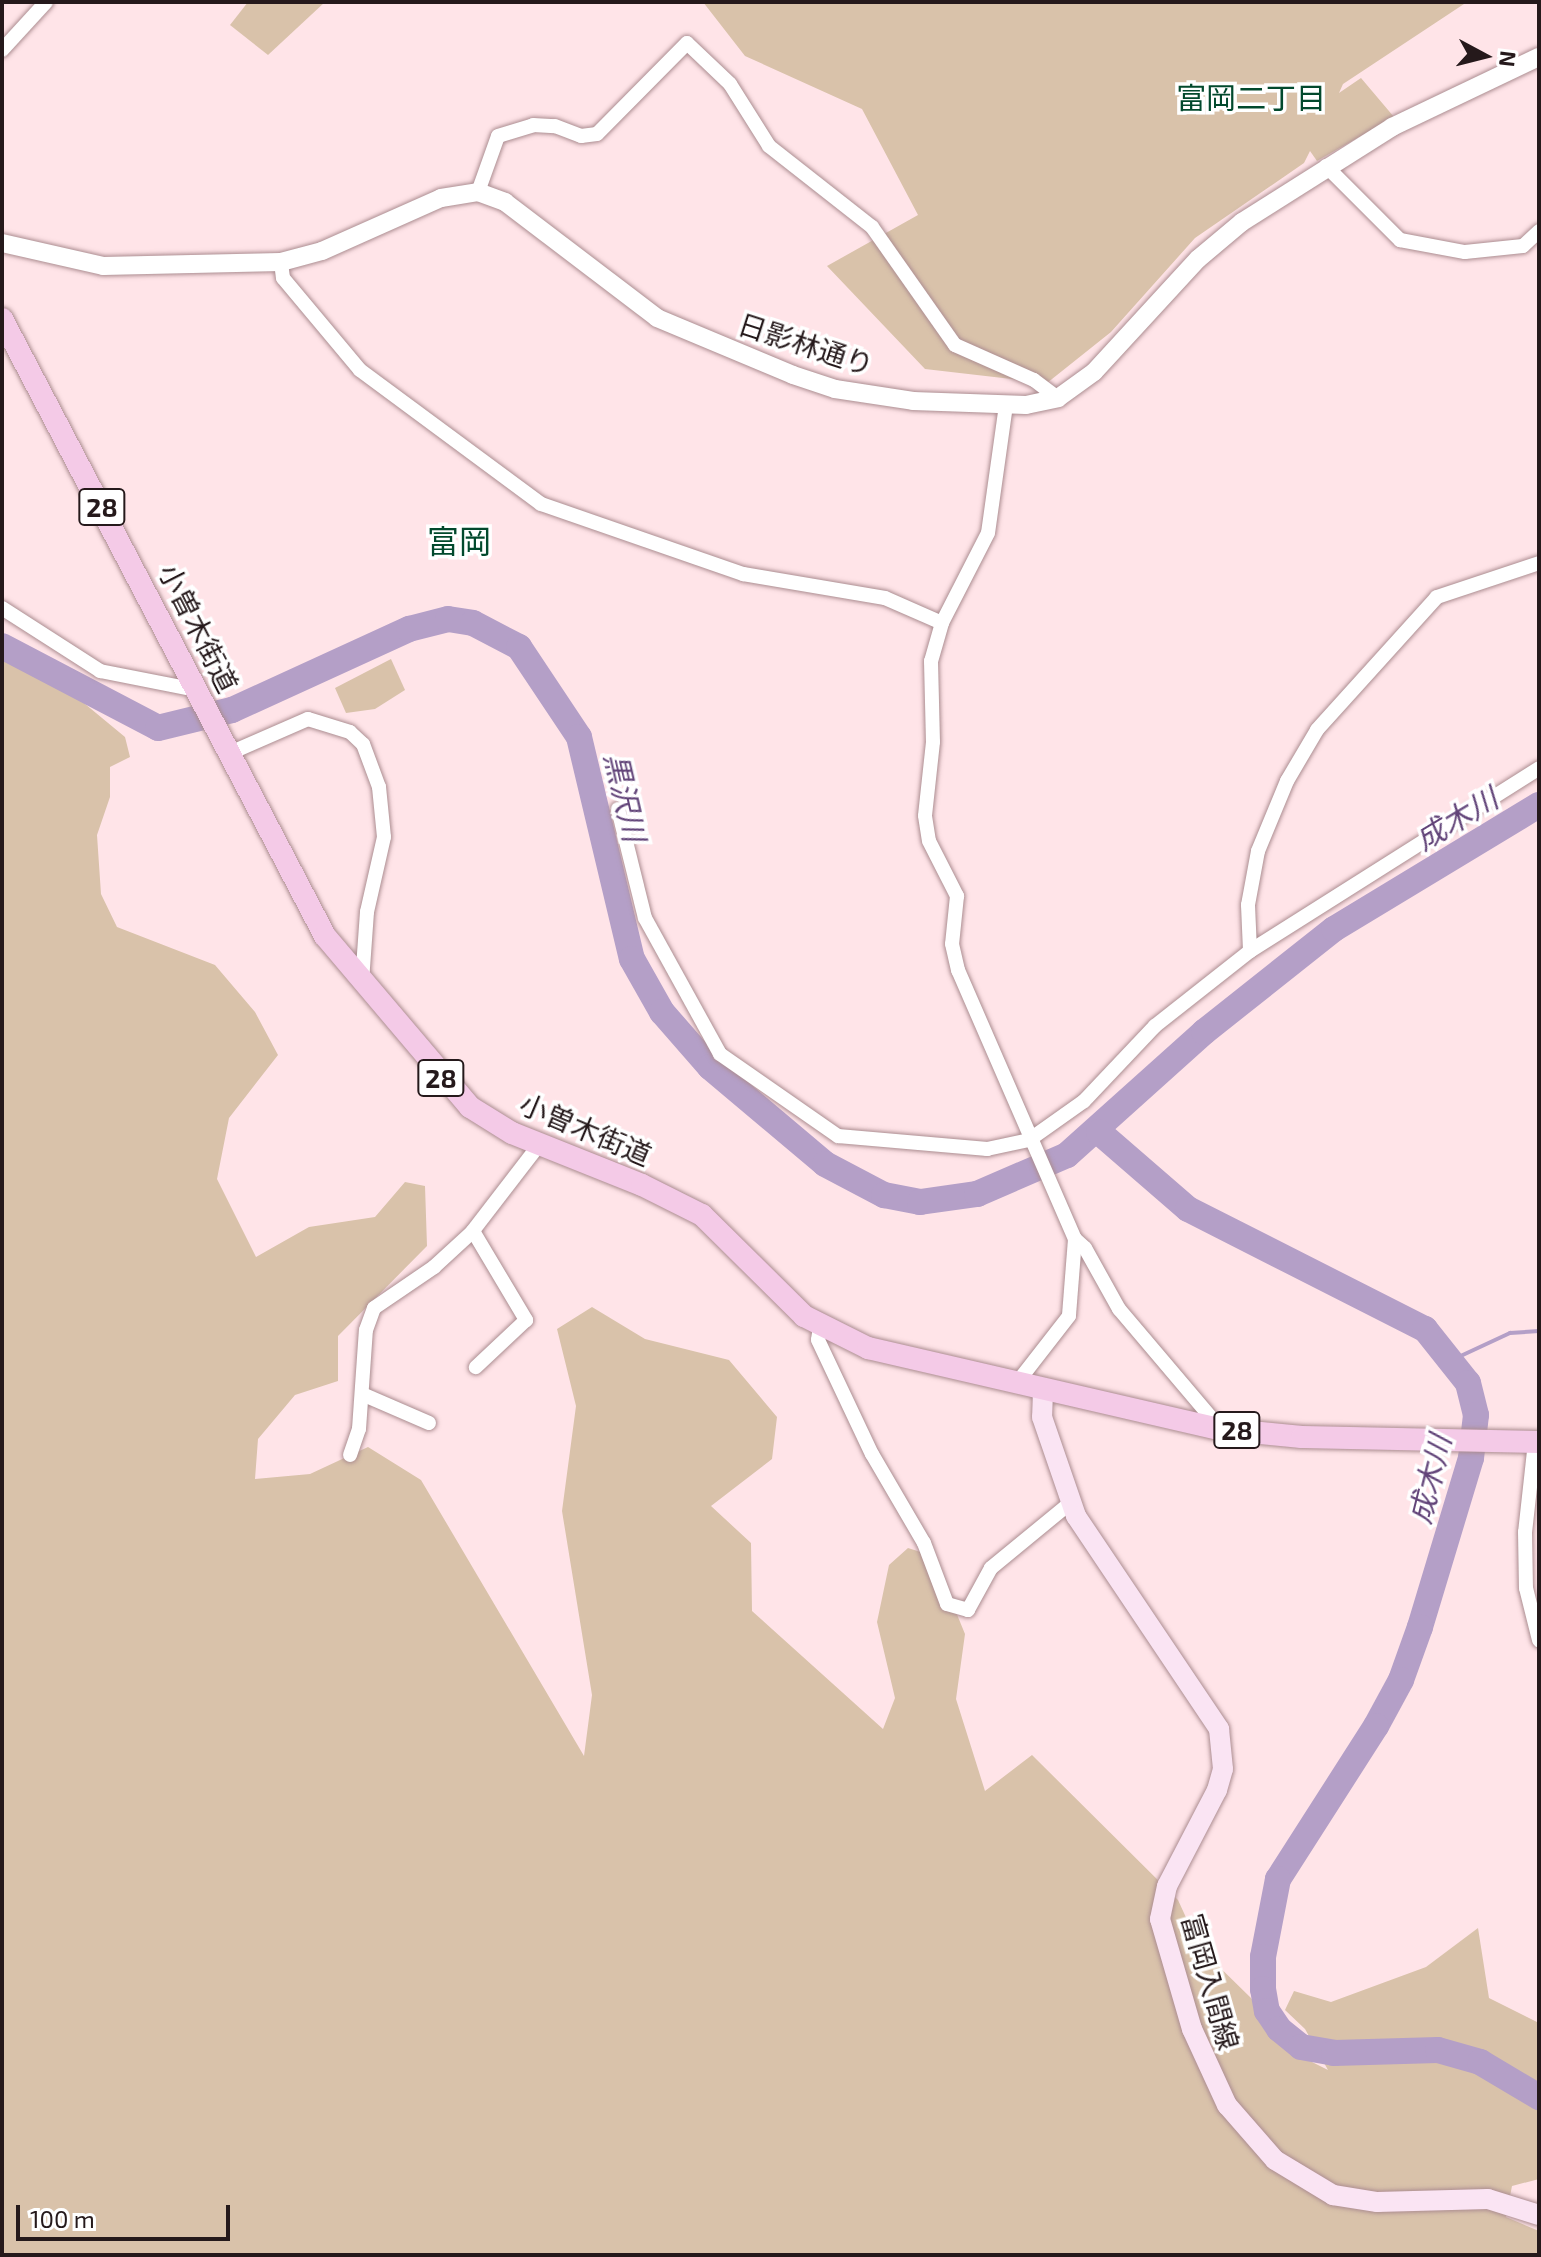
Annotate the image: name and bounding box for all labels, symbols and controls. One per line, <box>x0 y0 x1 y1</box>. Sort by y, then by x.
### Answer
north arrow <box>1445 16 1525 96</box>
text: N <box>1495 49 1523 68</box>
district label: 富岡二丁目 <box>1176 79 1326 115</box>
street label: 日影林通り <box>734 306 878 382</box>
road number: 28 <box>78 485 126 529</box>
district label: 富岡 <box>427 521 491 559</box>
street label: 小曽木街道 <box>152 558 246 698</box>
water label: 黒沢川 <box>598 749 654 845</box>
water label: 成木川 <box>1408 779 1504 857</box>
road number: 28 <box>417 1056 465 1100</box>
street label: 小曽木街道 <box>515 1086 657 1172</box>
road number: 28 <box>1213 1408 1261 1452</box>
water label: 成木川 <box>1401 1431 1457 1527</box>
street label: 富岡入間線 <box>1176 1910 1246 2054</box>
scale bar <box>20 2189 234 2239</box>
text: 100 m <box>30 2204 95 2233</box>

